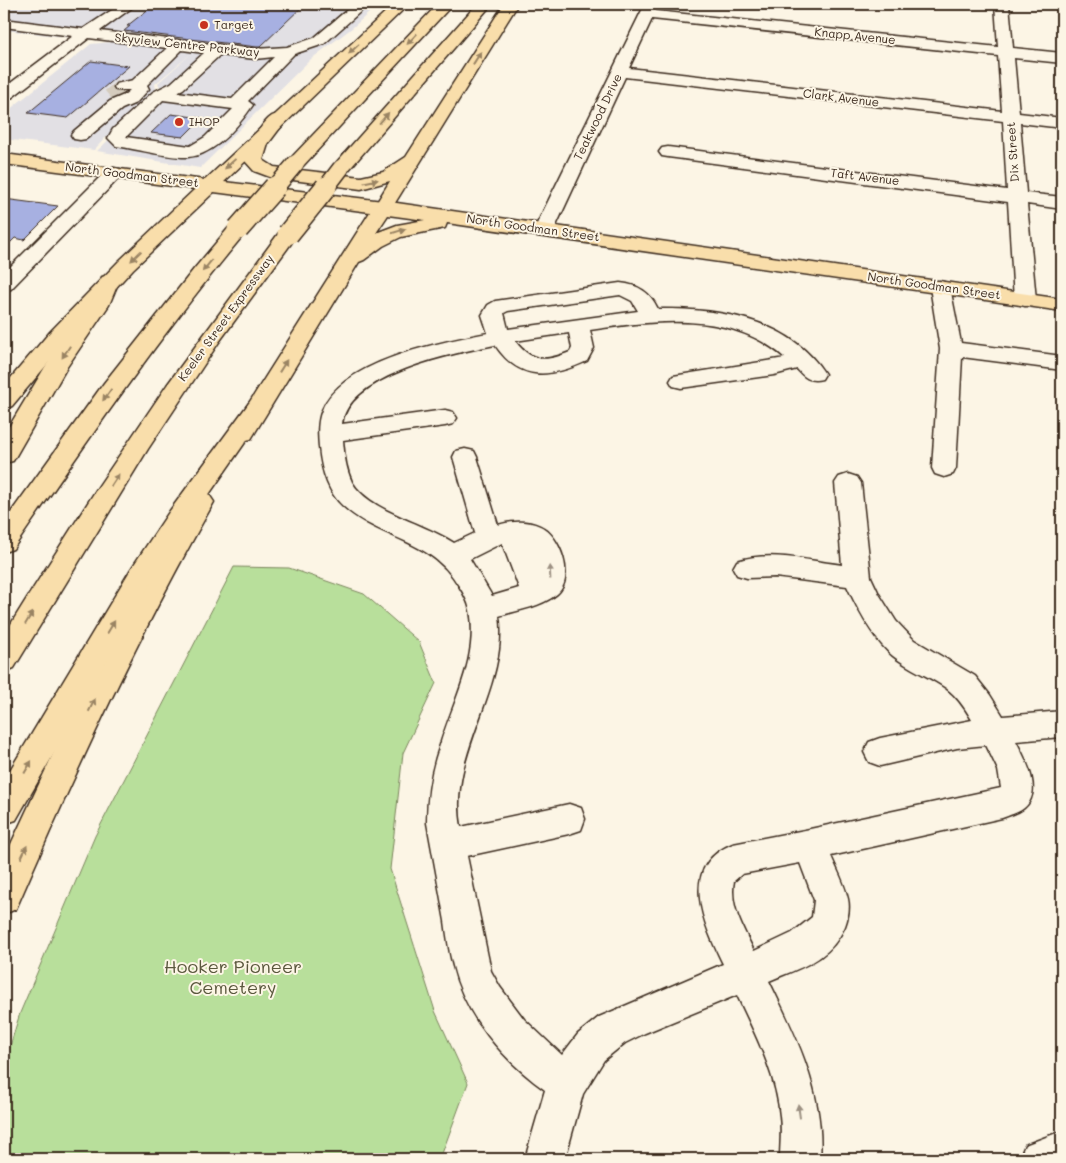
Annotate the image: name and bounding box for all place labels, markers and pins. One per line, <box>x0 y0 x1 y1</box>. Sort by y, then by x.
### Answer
place label: Target <box>214 16 254 32</box>
marker: Target <box>198 19 210 31</box>
place label: IHOP <box>189 113 220 129</box>
marker: IHOP <box>173 116 185 128</box>

